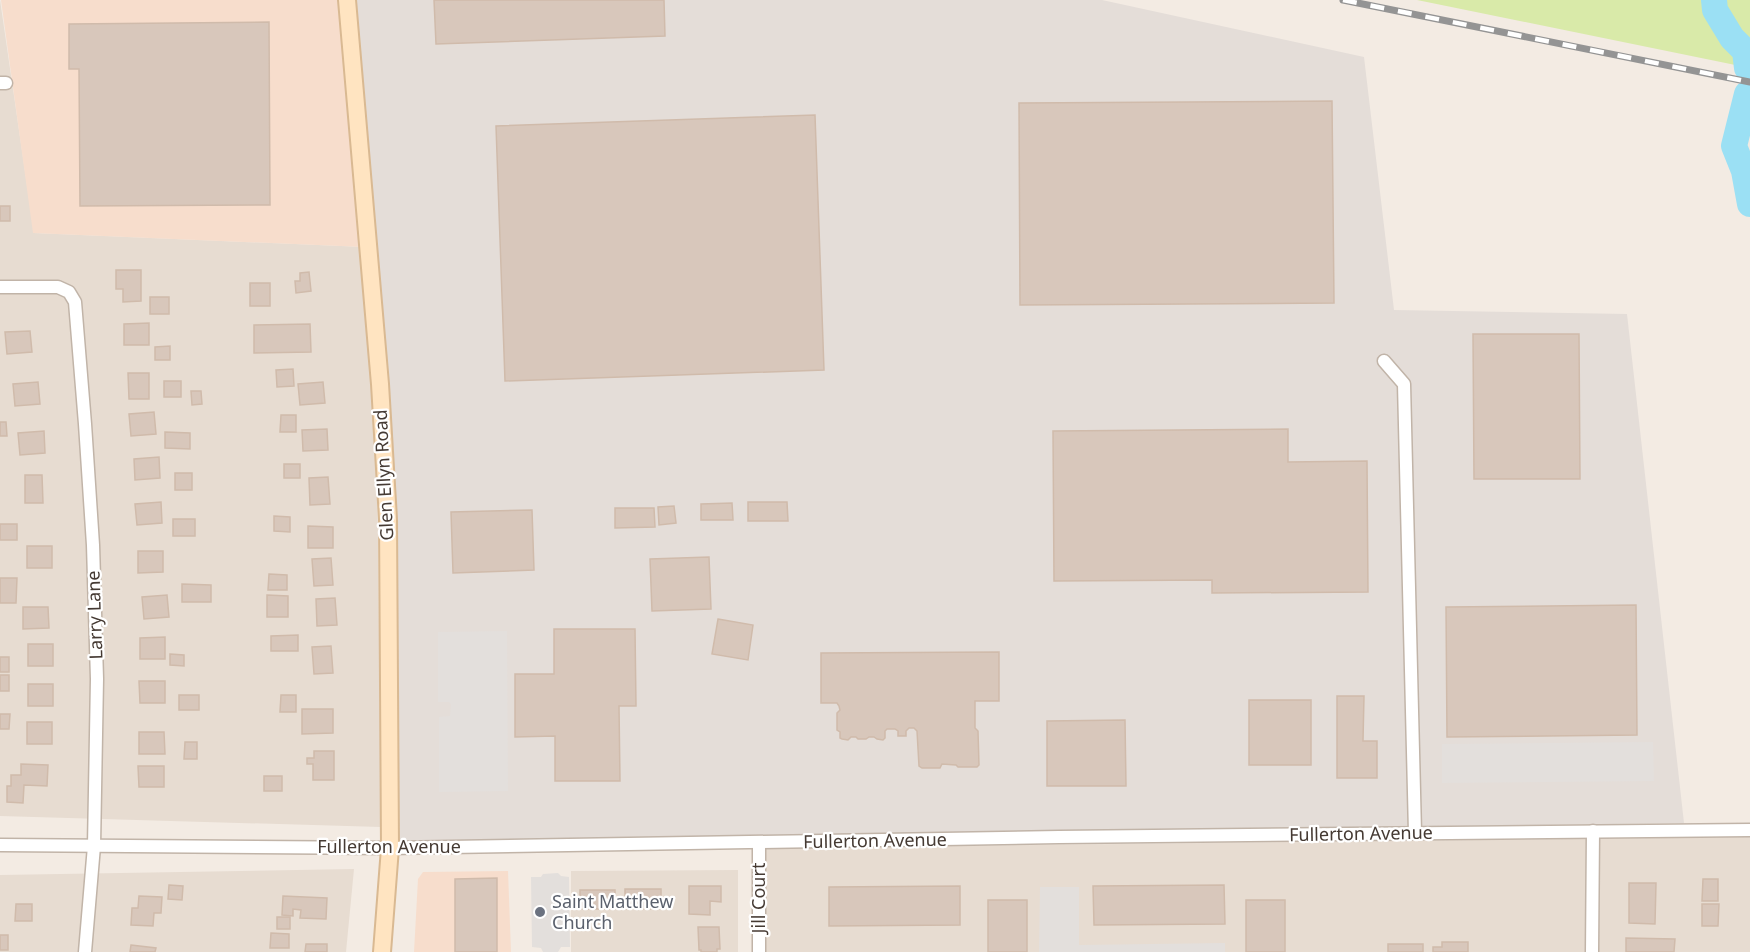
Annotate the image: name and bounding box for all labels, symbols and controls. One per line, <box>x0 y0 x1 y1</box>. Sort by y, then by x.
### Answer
street label: Glen Ellyn Road <box>368 409 398 541</box>
street label: Larry Lane <box>80 570 108 660</box>
street label: Fullerton Avenue <box>1289 820 1433 846</box>
street label: Fullerton Avenue <box>803 827 947 853</box>
street label: Fullerton Avenue <box>317 834 461 858</box>
street label: Jill Court <box>746 862 770 935</box>
place label: Saint Matthew Church <box>552 889 673 934</box>
marker: Saint Matthew Church <box>533 905 547 919</box>

